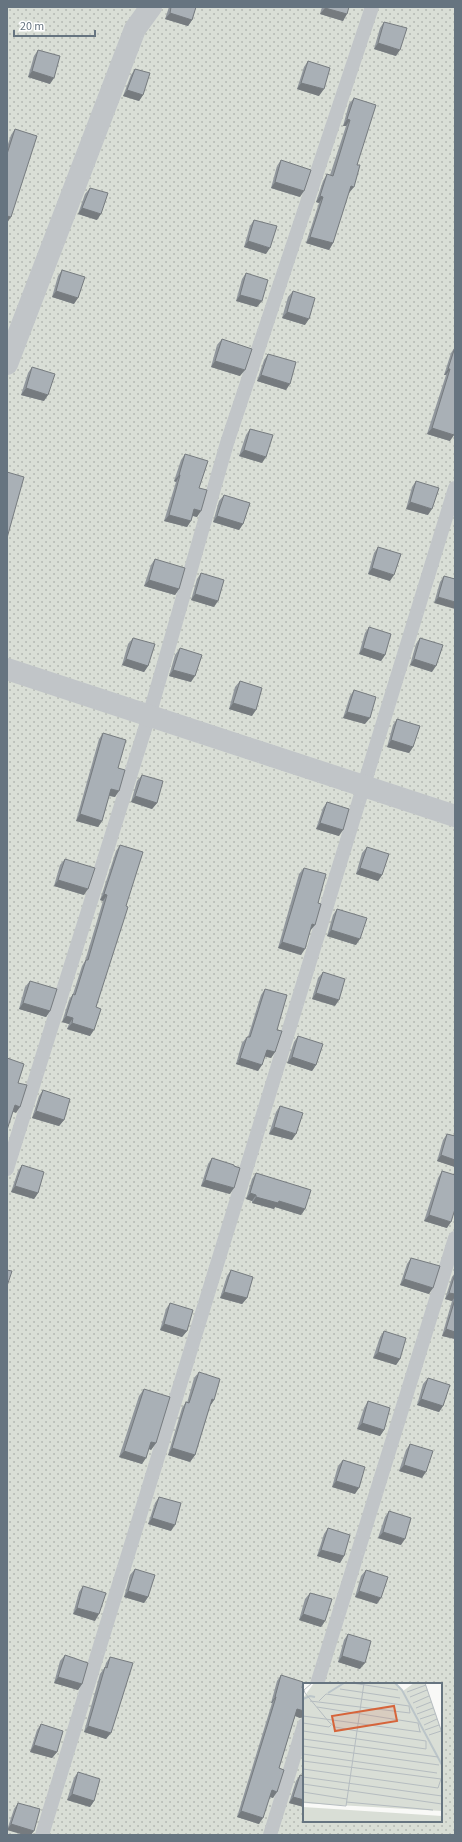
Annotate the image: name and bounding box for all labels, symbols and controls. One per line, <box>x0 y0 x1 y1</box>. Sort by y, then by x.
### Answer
scale bar <box>14 12 95 38</box>
text: 20 m <box>20 18 44 35</box>
inset map <box>303 1683 442 1822</box>

